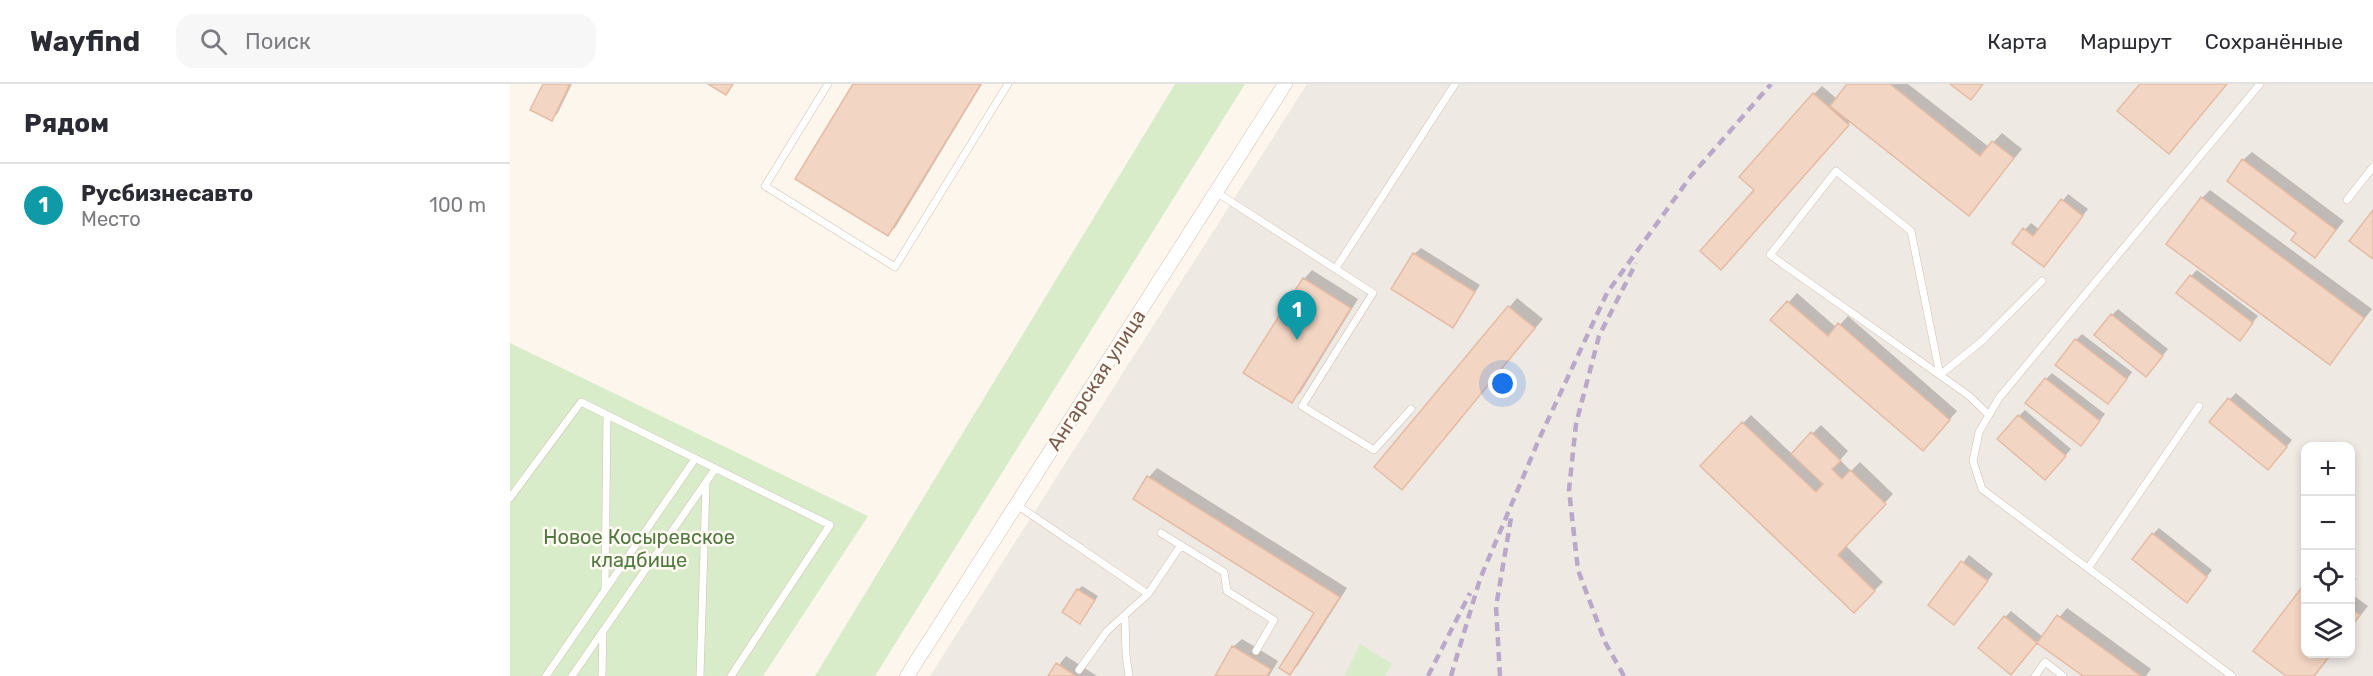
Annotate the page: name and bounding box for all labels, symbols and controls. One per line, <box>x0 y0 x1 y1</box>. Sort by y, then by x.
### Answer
search box <box>176 14 596 68</box>
text: Wayfind <box>30 25 140 58</box>
icon: search <box>197 25 230 58</box>
text: Поиск <box>245 28 311 55</box>
text: Карта <box>1987 29 2047 54</box>
text: Маршрут <box>2080 29 2172 54</box>
text: Сохранённые <box>2205 29 2343 54</box>
text: Рядом <box>24 108 109 139</box>
text: Русбизнесавто <box>81 180 253 207</box>
text: 1 <box>39 193 48 217</box>
text: 100 m <box>429 193 486 217</box>
text: Место <box>81 207 141 231</box>
pin: 1 <box>1278 290 1316 340</box>
street label: Ангарская улица <box>1041 305 1151 455</box>
your location <box>1488 369 1517 398</box>
map controls <box>2301 442 2355 658</box>
button: + <box>2301 442 2355 496</box>
button: − <box>2301 496 2355 550</box>
park label: Новое Косыревское кладбище <box>543 525 735 572</box>
button: locate <box>2301 550 2355 604</box>
button: layers <box>2301 604 2355 658</box>

